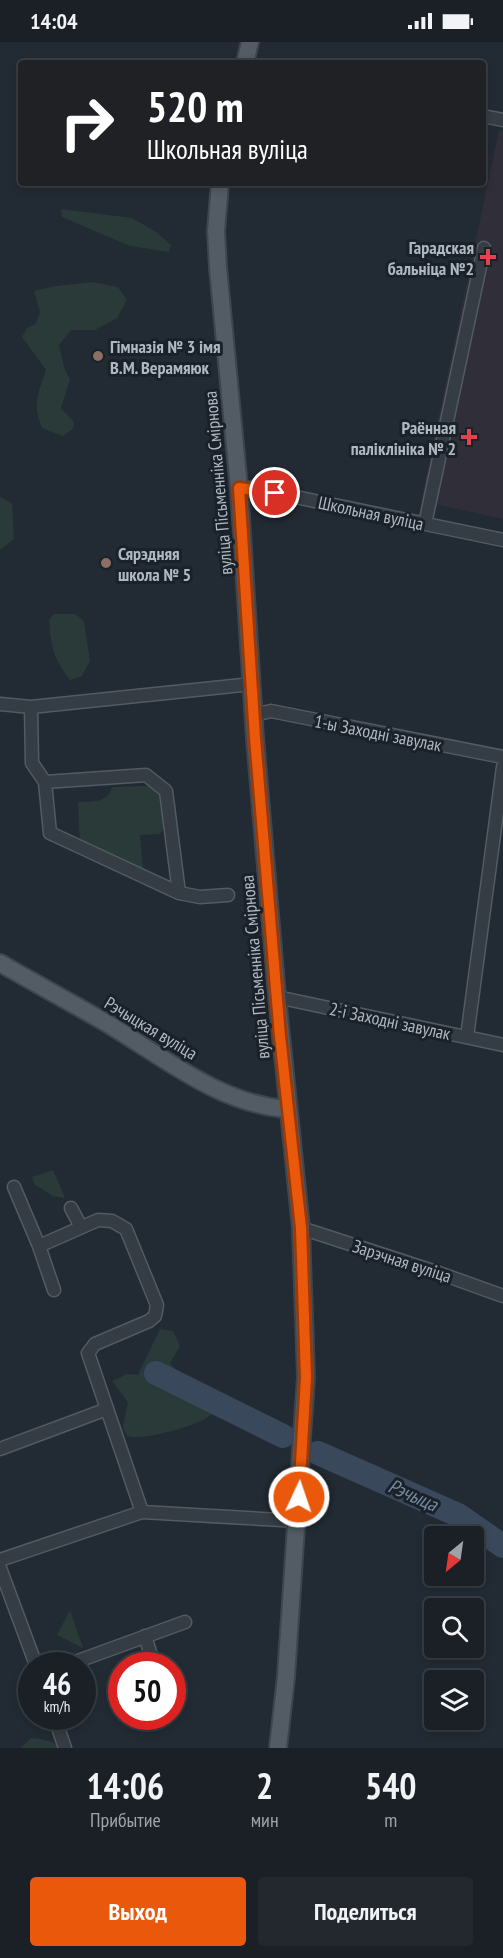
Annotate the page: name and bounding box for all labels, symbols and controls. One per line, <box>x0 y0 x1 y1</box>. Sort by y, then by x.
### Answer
text: 14:04 <box>30 7 78 35</box>
text: 520 m <box>147 79 244 134</box>
icon: right <box>48 84 126 162</box>
text: Школьная вуліца <box>147 132 308 166</box>
place label: Гарадская бальніца №2 <box>388 236 474 280</box>
marker: Гарадская бальніца №2 <box>479 248 497 266</box>
place label: Гімназія № 3 імя В.М. Верамяюк <box>110 335 221 379</box>
marker: Гімназія № 3 імя В.М. Верамяюк <box>91 349 105 363</box>
street label: вуліца Пісьменніка Смірнова <box>199 390 237 576</box>
place label: Раённая паліклініка № 2 <box>351 416 456 460</box>
marker: Раённая паліклініка № 2 <box>460 428 478 446</box>
pin <box>249 467 300 518</box>
icon: arrive <box>258 476 291 509</box>
street label: Школьная вуліца <box>316 491 426 535</box>
place label: Сярэдняя школа № 5 <box>118 542 191 586</box>
marker: Сярэдняя школа № 5 <box>99 556 113 570</box>
street label: 1-ы Заходні завулак <box>312 709 444 757</box>
street label: вуліца Пісьменніка Смірнова <box>236 874 274 1060</box>
street label: Рэчыцкая вуліца <box>100 991 202 1065</box>
street label: 2-і Заходні завулак <box>327 997 453 1045</box>
street label: Зарэчная вуліца <box>350 1234 454 1288</box>
position arrow <box>267 1465 331 1529</box>
water label: Рэчыца <box>384 1473 443 1518</box>
north arrow <box>424 1526 484 1586</box>
map controls <box>424 1526 484 1730</box>
button: search <box>424 1598 484 1658</box>
speed limit sign: 50 <box>108 1652 186 1730</box>
text: 46 <box>43 1664 71 1703</box>
button: layers <box>424 1670 484 1730</box>
text: km/h <box>44 1697 70 1716</box>
text: 14:06 <box>86 1762 164 1809</box>
text: 2 <box>256 1762 273 1809</box>
text: 540 <box>365 1762 417 1809</box>
text: Прибытие <box>90 1807 161 1833</box>
text: мин <box>251 1807 279 1833</box>
text: m <box>384 1807 397 1833</box>
button: Выход <box>30 1877 246 1946</box>
button: Поделиться <box>258 1877 473 1946</box>

